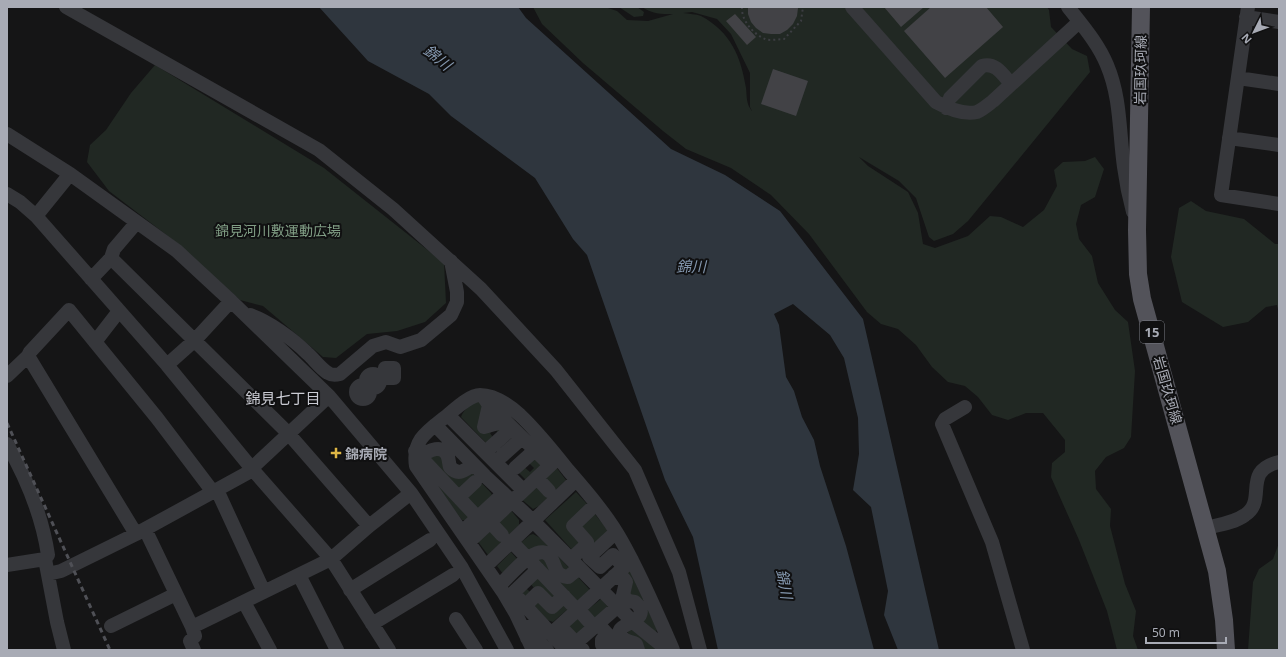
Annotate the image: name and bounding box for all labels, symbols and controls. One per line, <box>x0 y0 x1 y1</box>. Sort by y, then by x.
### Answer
north arrow <box>1234 12 1274 52</box>
text: N <box>1238 31 1255 47</box>
street label: 岩国玖珂線 <box>1130 35 1150 105</box>
water label: 錦川 <box>420 40 457 75</box>
park label: 錦見河川敷運動広場 <box>215 221 341 240</box>
water label: 錦川 <box>676 256 708 276</box>
road number: 15 <box>1140 321 1164 343</box>
street label: 岩国玖珂線 <box>1149 354 1187 426</box>
district label: 錦見七丁目 <box>245 388 321 408</box>
place label: 錦病院 <box>345 444 387 463</box>
marker: 錦病院 <box>330 447 342 459</box>
water label: 錦川 <box>773 567 798 602</box>
scale bar <box>1146 619 1226 645</box>
text: 50 m <box>1152 624 1180 641</box>

